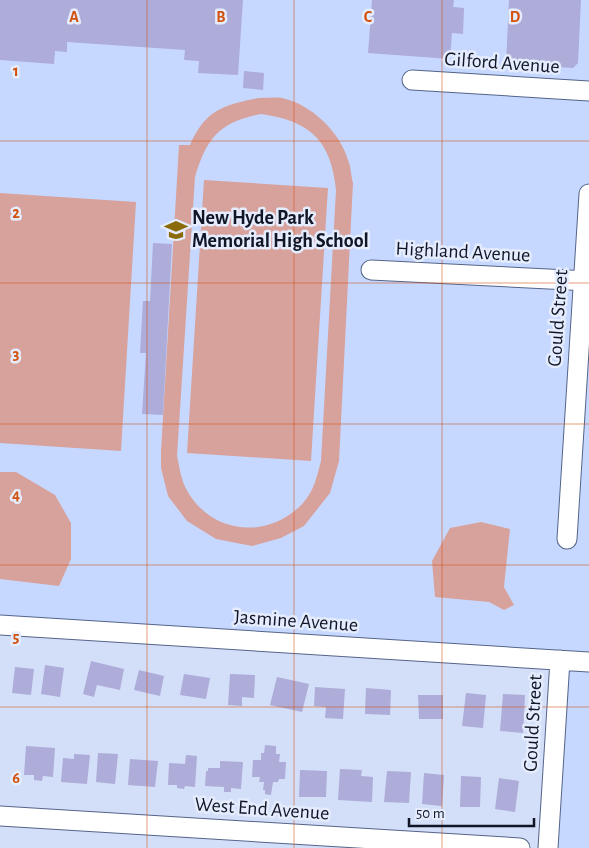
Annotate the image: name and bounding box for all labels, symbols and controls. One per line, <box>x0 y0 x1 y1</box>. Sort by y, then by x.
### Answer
text: A <box>69 9 79 25</box>
text: B <box>216 9 226 25</box>
text: C <box>364 9 373 25</box>
text: D <box>510 9 521 25</box>
street label: Gilford Avenue <box>444 49 560 77</box>
text: 1 <box>13 63 19 79</box>
text: 2 <box>12 205 20 221</box>
place label: New Hyde Park Memorial High School <box>192 208 369 251</box>
school or university icon: New Hyde Park Memorial High School <box>163 217 189 243</box>
street label: Highland Avenue <box>395 238 531 266</box>
street label: Gould Street <box>545 268 571 367</box>
text: 3 <box>13 346 20 362</box>
text: 4 <box>12 487 20 503</box>
street label: Jasmine Avenue <box>233 607 359 635</box>
text: 5 <box>13 629 20 645</box>
street label: Gould Street <box>520 673 546 772</box>
text: 6 <box>12 770 20 786</box>
street label: West End Avenue <box>194 794 330 824</box>
scale bar <box>409 796 534 828</box>
text: 50 m <box>416 806 445 821</box>

